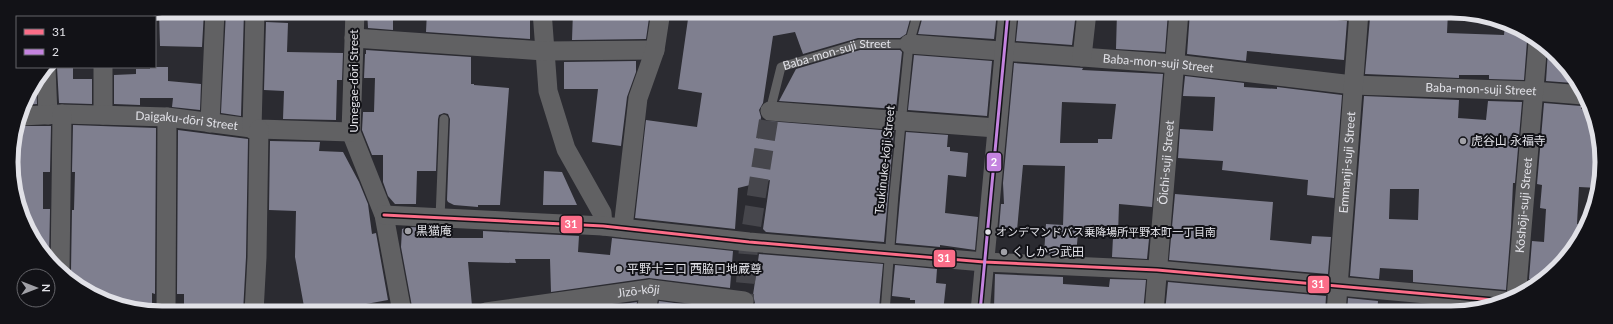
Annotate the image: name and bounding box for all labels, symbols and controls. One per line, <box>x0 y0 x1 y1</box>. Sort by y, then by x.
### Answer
legend <box>16 16 156 68</box>
text: 31 <box>52 24 66 39</box>
street label: Umegae-dōri Street <box>346 29 361 133</box>
street label: Baba-mon-suji Street <box>781 36 892 73</box>
text: 2 <box>52 44 59 59</box>
street label: Baba-mon-suji Street <box>1102 51 1215 76</box>
street label: Baba-mon-suji Street <box>1425 79 1538 98</box>
street label: Tsukinuke-kōji Street <box>871 104 898 215</box>
street label: Daigaku-dōri Street <box>135 108 239 133</box>
street label: Emmanji-suji Street <box>1336 110 1358 214</box>
street label: Ōichi-suji Street <box>1155 119 1177 205</box>
place label: 虎谷山 永福寺 <box>1471 133 1546 148</box>
marker: 虎谷山 永福寺 <box>1458 136 1468 146</box>
line badge: 2 <box>986 152 1002 172</box>
text: 2 <box>991 155 997 168</box>
street label: Kōshōji-suji Street <box>1512 156 1535 254</box>
line badge: 31 <box>560 215 583 234</box>
text: 31 <box>565 217 577 230</box>
place label: 黒猫庵 <box>416 223 452 238</box>
place label: オンデマンドバス乗降場所平野本町一丁目南 <box>996 225 1216 238</box>
marker: 黒猫庵 <box>403 226 413 236</box>
marker: オンデマンドバス乗降場所平野本町一丁目南 <box>983 227 993 237</box>
place label: くしかつ武田 <box>1012 244 1084 259</box>
marker: くしかつ武田 <box>999 247 1009 257</box>
line badge: 31 <box>933 249 956 268</box>
text: 31 <box>938 251 950 264</box>
place label: 平野十三口 西脇口地蔵尊 <box>627 261 762 276</box>
marker: 平野十三口 西脇口地蔵尊 <box>614 264 624 274</box>
north arrow <box>16 268 56 308</box>
line badge: 31 <box>1307 275 1330 294</box>
text: 31 <box>1312 277 1324 290</box>
street label: Jizō-kōji <box>616 281 661 301</box>
text: N <box>40 284 53 292</box>

